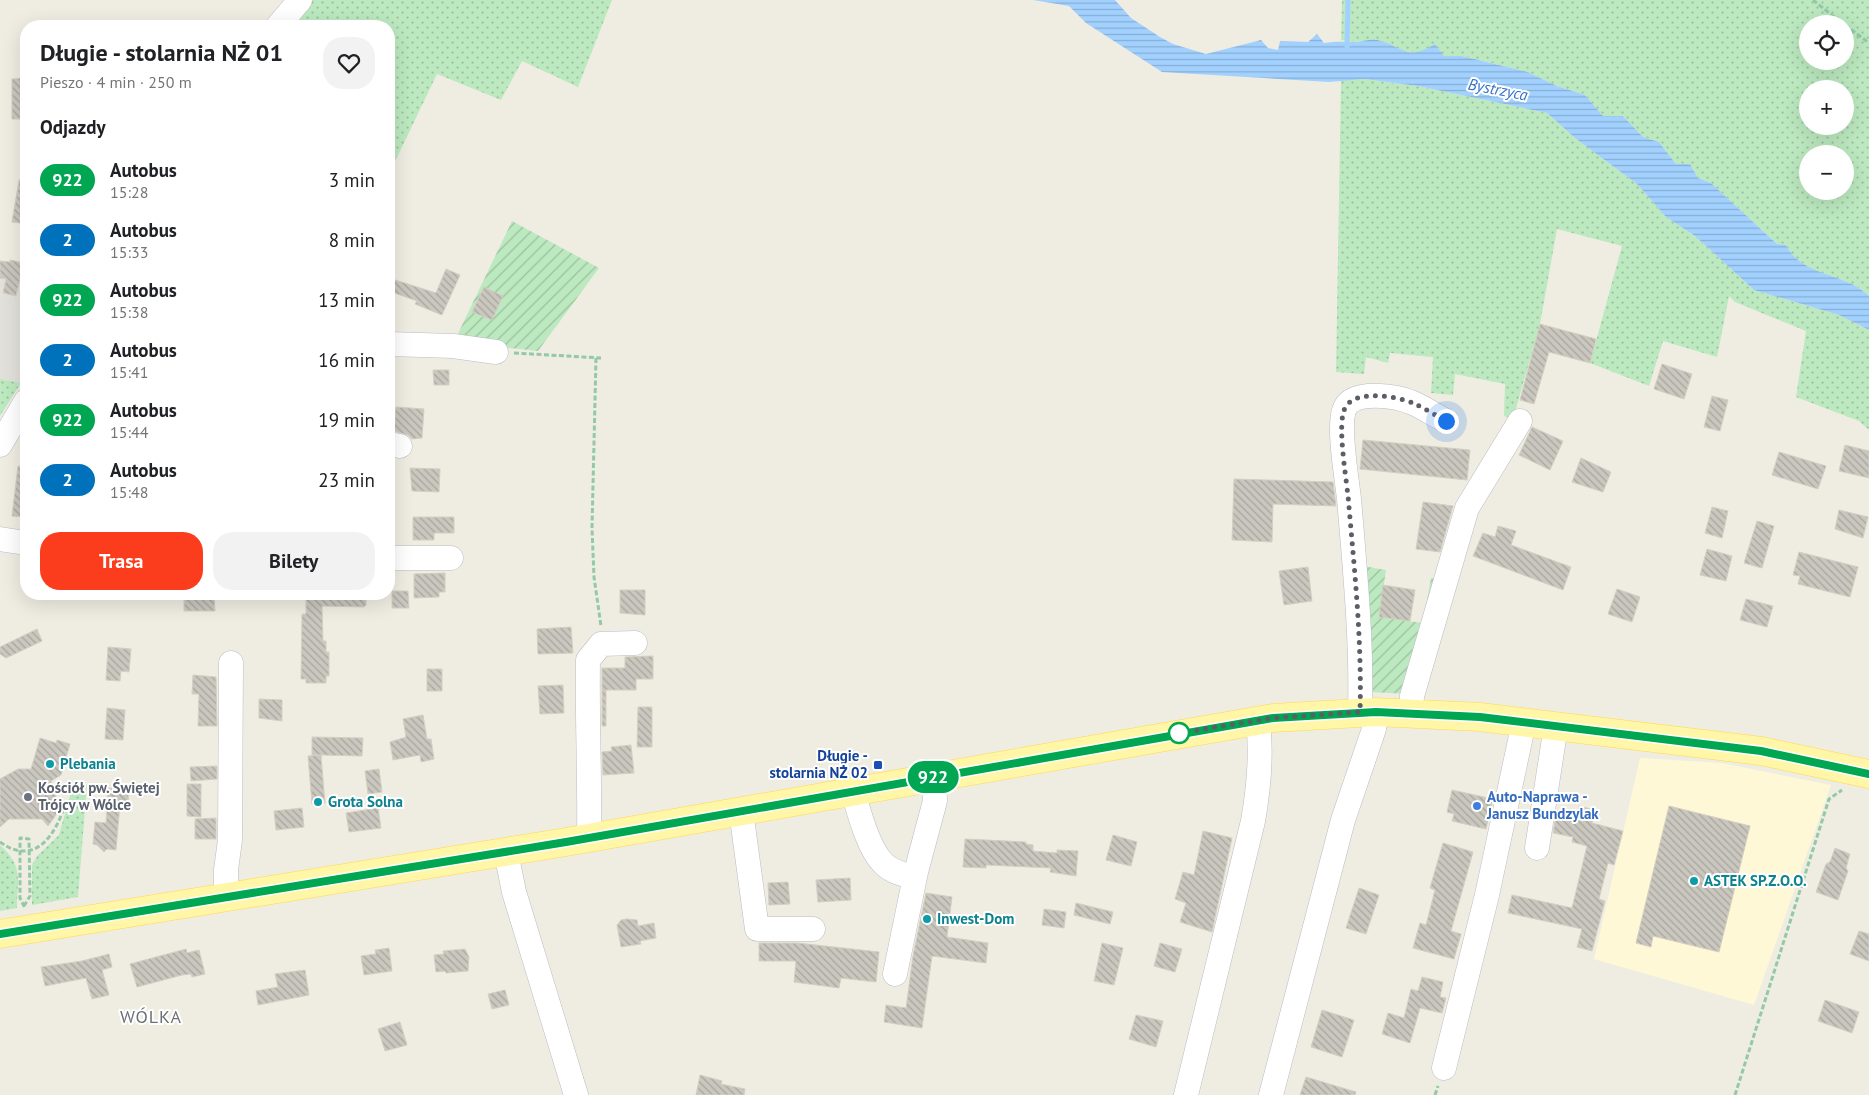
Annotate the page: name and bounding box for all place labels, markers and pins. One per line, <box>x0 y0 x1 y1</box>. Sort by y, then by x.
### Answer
unlabelled marker <box>1168 722 1190 744</box>
place label: Długie - stolarnia NŻ 02 <box>769 746 868 782</box>
place label: Plebania <box>60 754 116 773</box>
marker: Plebania <box>44 758 56 770</box>
marker: Długie - stolarnia NŻ 02 <box>872 759 884 771</box>
place label: Kościół pw. Świętej Trójcy w Wólce <box>38 778 160 814</box>
place label: Auto-Naprawa - Janusz Bundzylak <box>1486 787 1599 823</box>
marker: Kościół pw. Świętej Trójcy w Wólce <box>22 791 34 803</box>
place label: Grota Solna <box>328 792 403 811</box>
marker: Grota Solna <box>312 796 324 808</box>
marker: Auto-Naprawa - Janusz Bundzylak <box>1471 800 1483 812</box>
place label: ASTEK SP.Z.O.O. <box>1704 871 1807 890</box>
marker: ASTEK SP.Z.O.O. <box>1688 875 1700 887</box>
place label: Inwest-Dom <box>937 909 1014 928</box>
marker: Inwest-Dom <box>921 913 933 925</box>

